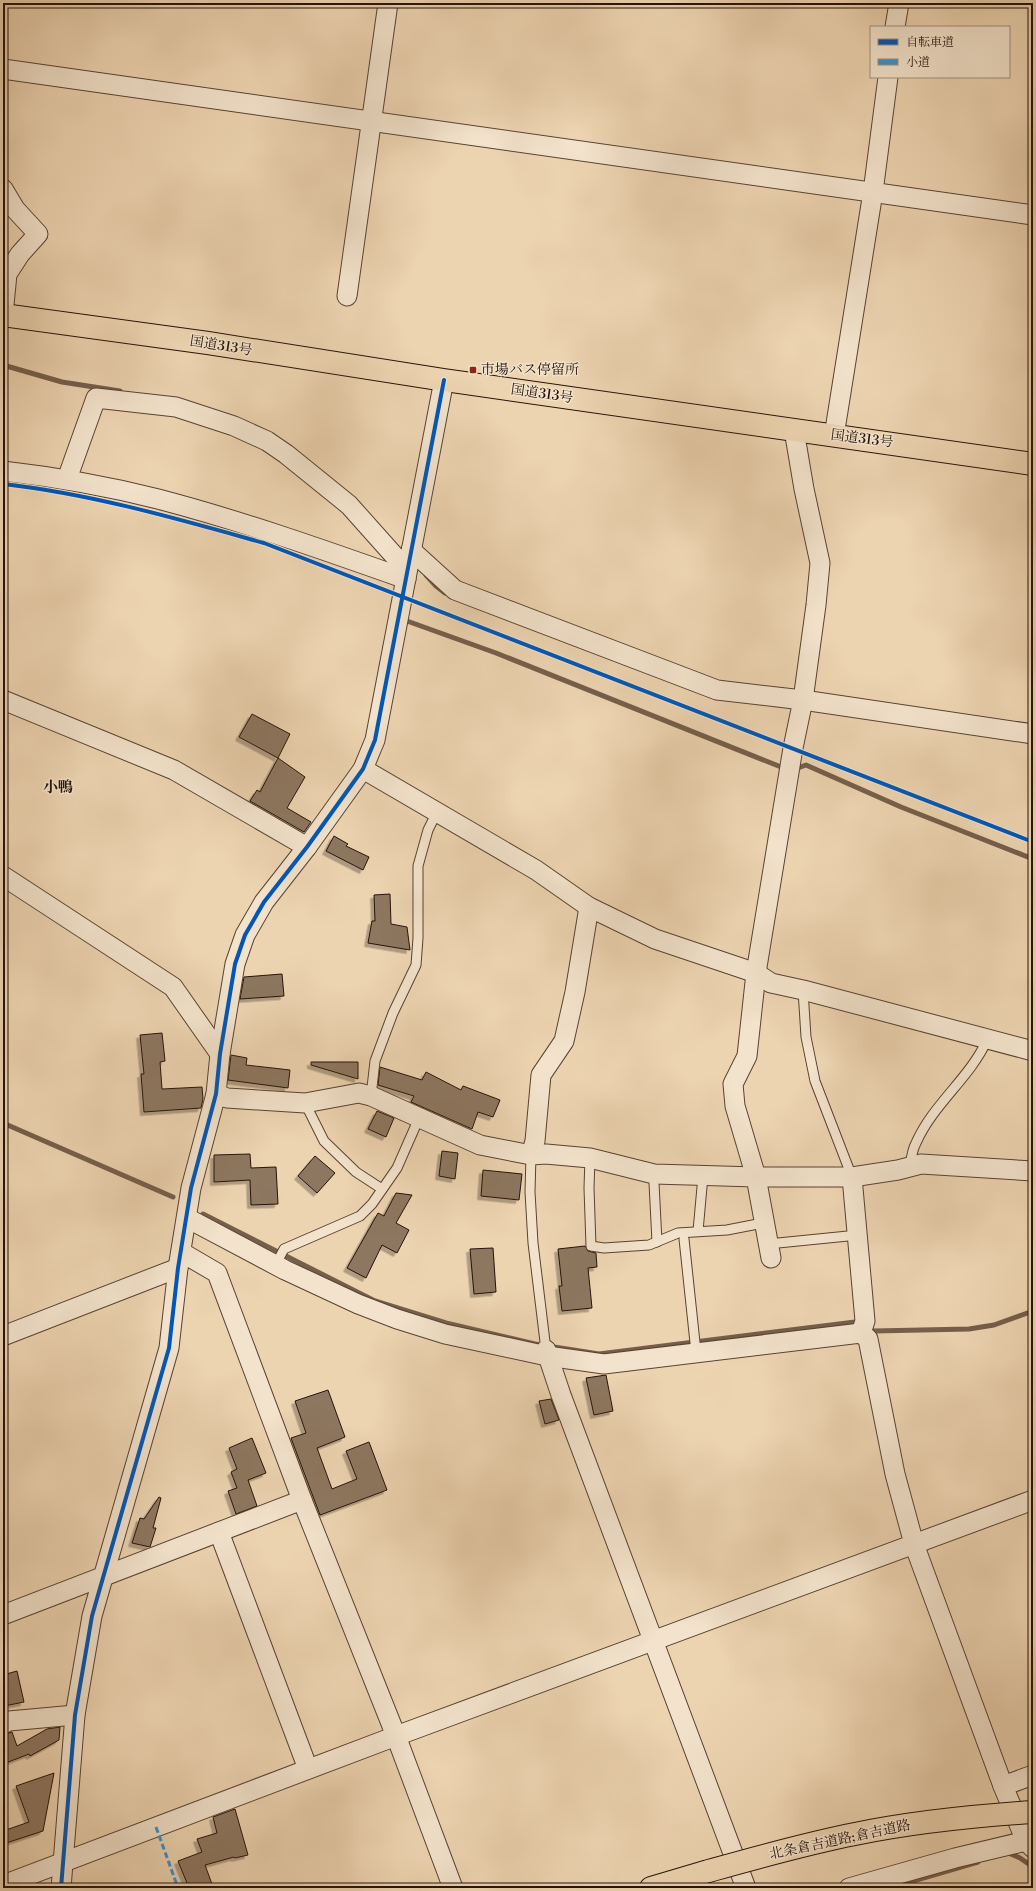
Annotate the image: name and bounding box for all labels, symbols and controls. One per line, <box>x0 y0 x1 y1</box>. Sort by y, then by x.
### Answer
legend <box>870 26 1010 78</box>
text: 自転車道 <box>906 35 954 50</box>
text: 小道 <box>906 55 930 70</box>
street label: 国道313号 <box>188 332 254 360</box>
place label: 市場バス停留所 <box>481 361 579 379</box>
marker: 市場バス停留所 <box>468 365 478 375</box>
street label: 国道313号 <box>509 381 575 407</box>
street label: 国道313号 <box>830 426 894 452</box>
district label: 小鴨 <box>43 778 73 797</box>
street label: 北条倉吉道路;倉吉道路 <box>768 1816 912 1864</box>

